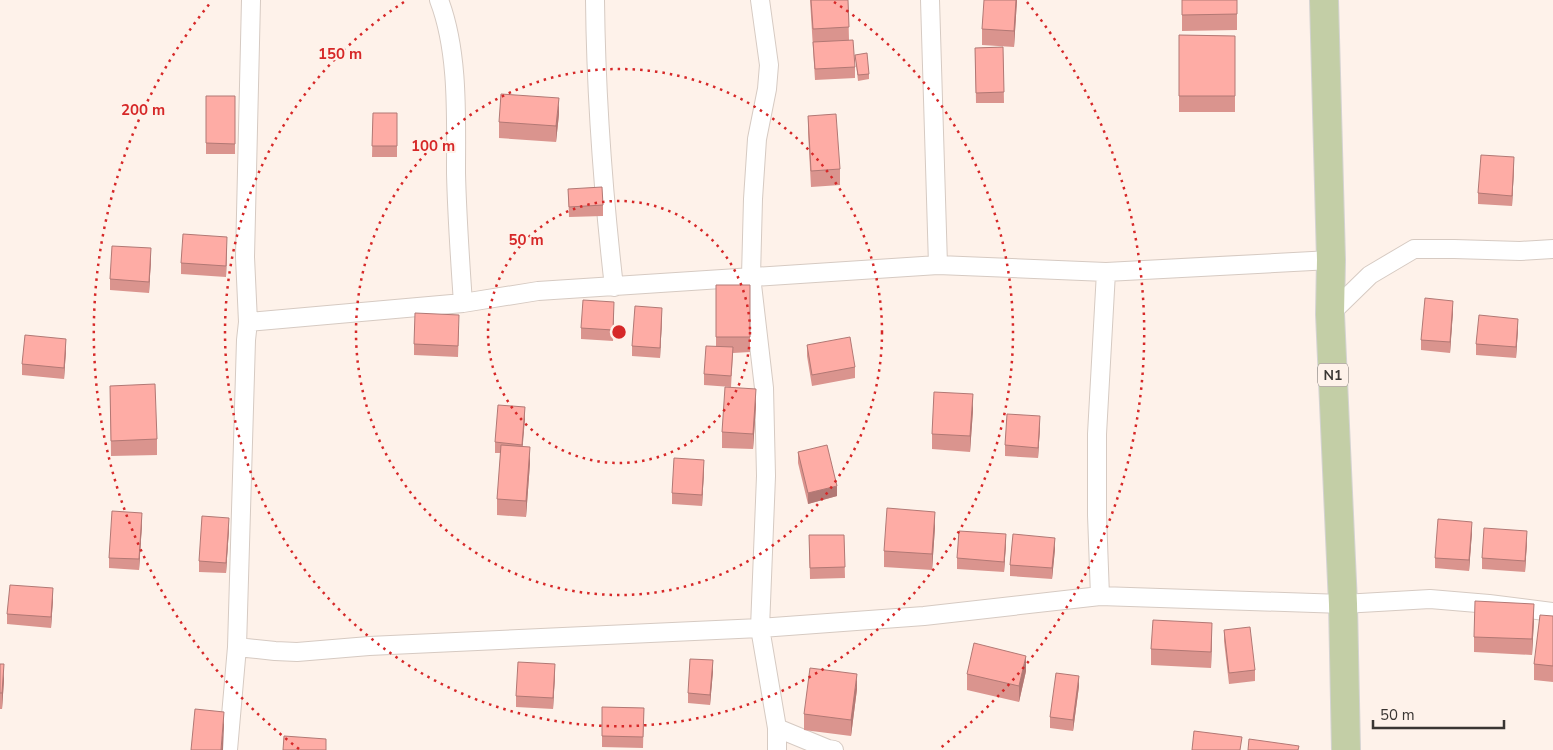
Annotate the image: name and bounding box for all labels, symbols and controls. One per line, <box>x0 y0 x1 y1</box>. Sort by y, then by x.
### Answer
text: 150 m <box>318 44 362 64</box>
text: 200 m <box>121 100 165 120</box>
text: 100 m <box>411 136 455 156</box>
text: 50 m <box>508 230 544 250</box>
centre of rings <box>610 323 628 341</box>
road number: N1 <box>1318 364 1348 386</box>
scale bar <box>1373 698 1504 730</box>
text: 50 m <box>1380 705 1415 725</box>

